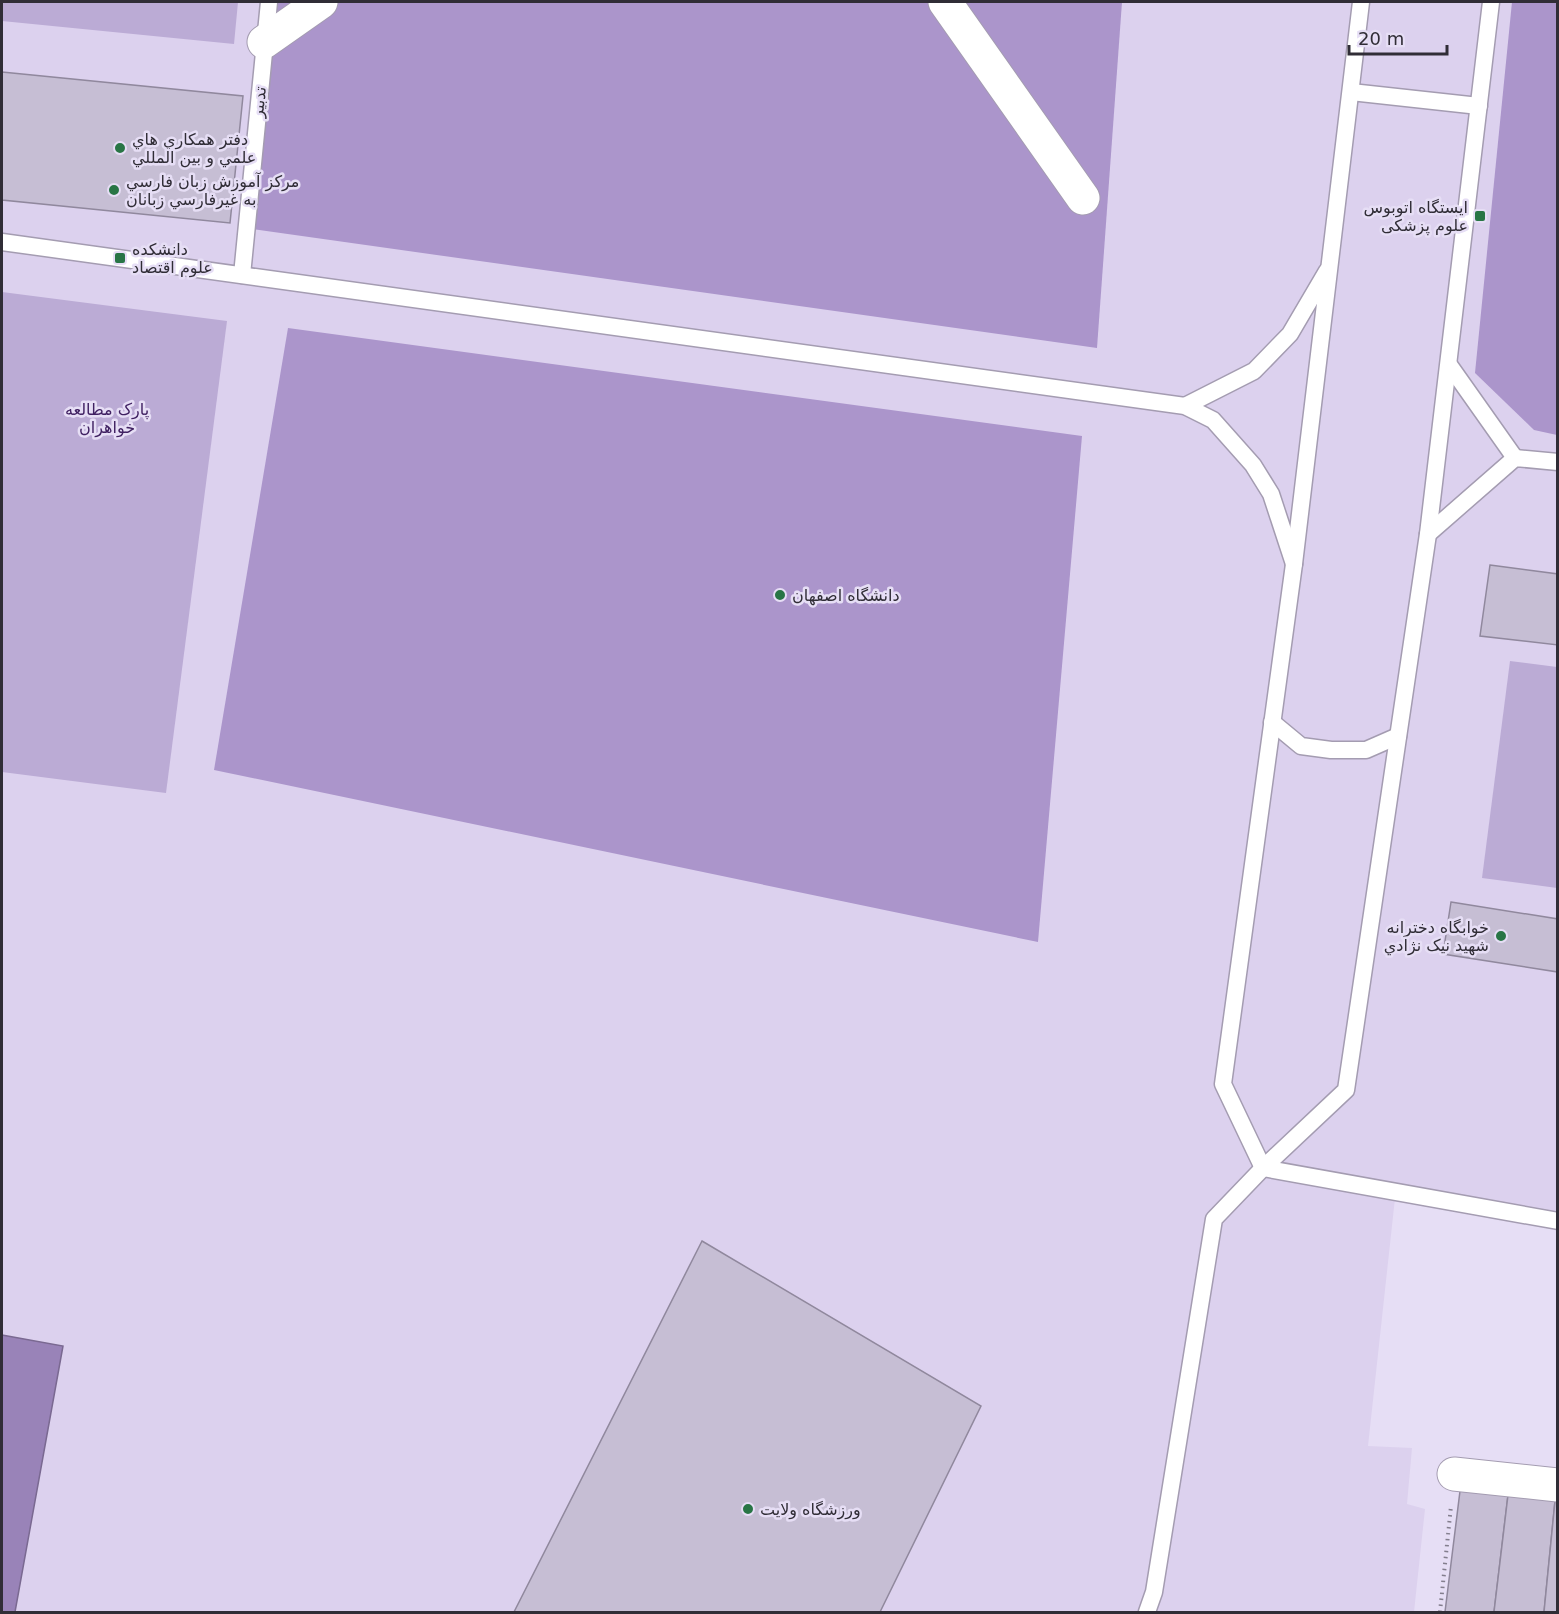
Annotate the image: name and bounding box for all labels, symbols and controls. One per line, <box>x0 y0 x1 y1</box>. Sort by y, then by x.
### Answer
scale bar <box>1349 18 1446 56</box>
text: 20 m <box>1358 28 1404 49</box>
street label: تدبیر <box>248 86 271 119</box>
place label: دفتر همکاري هاي علمي و بين المللي <box>132 130 256 168</box>
marker: دفتر همکاري هاي علمي و بين المللي <box>113 141 127 155</box>
place label: مرکز آموزش زبان فارسي به غيرفارسي زبانان <box>126 172 299 210</box>
marker: مرکز آموزش زبان فارسي به غيرفارسي زبانان <box>107 183 121 197</box>
place label: ایستگاه اتوبوس علوم پزشکی <box>1363 198 1468 236</box>
marker: ایستگاه اتوبوس علوم پزشکی <box>1473 209 1487 223</box>
place label: دانشکده علوم اقتصاد <box>132 240 213 278</box>
marker: دانشکده علوم اقتصاد <box>113 251 127 265</box>
park label: پارک مطالعه خواهران <box>65 400 149 438</box>
place label: دانشگاه اصفهان <box>792 586 900 606</box>
marker: دانشگاه اصفهان <box>773 588 787 602</box>
place label: خوابگاه دخترانه شهيد نيک نژادي <box>1384 918 1489 956</box>
marker: خوابگاه دخترانه شهيد نيک نژادي <box>1494 929 1508 943</box>
place label: ورزشگاه ولایت <box>760 1500 861 1520</box>
marker: ورزشگاه ولایت <box>741 1502 755 1516</box>

